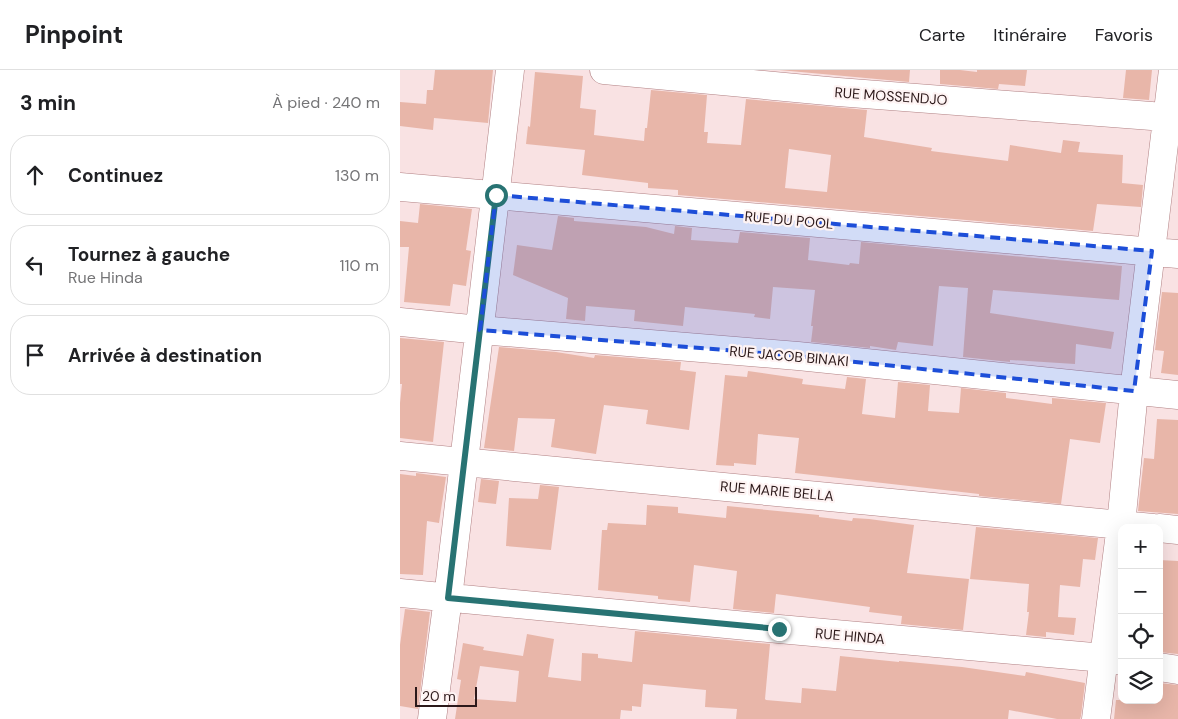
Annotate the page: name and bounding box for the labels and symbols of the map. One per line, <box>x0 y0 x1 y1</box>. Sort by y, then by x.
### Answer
street label: RUE MOSSENDJO <box>834 83 948 109</box>
route start <box>485 184 508 207</box>
street label: RUE DU POOL <box>744 207 834 233</box>
street label: RUE JACOB BINAKI <box>729 342 849 370</box>
street label: RUE MARIE BELLA <box>720 477 834 505</box>
route end <box>768 618 791 641</box>
street label: RUE HINDA <box>814 624 886 648</box>
scale bar <box>415 684 478 707</box>

